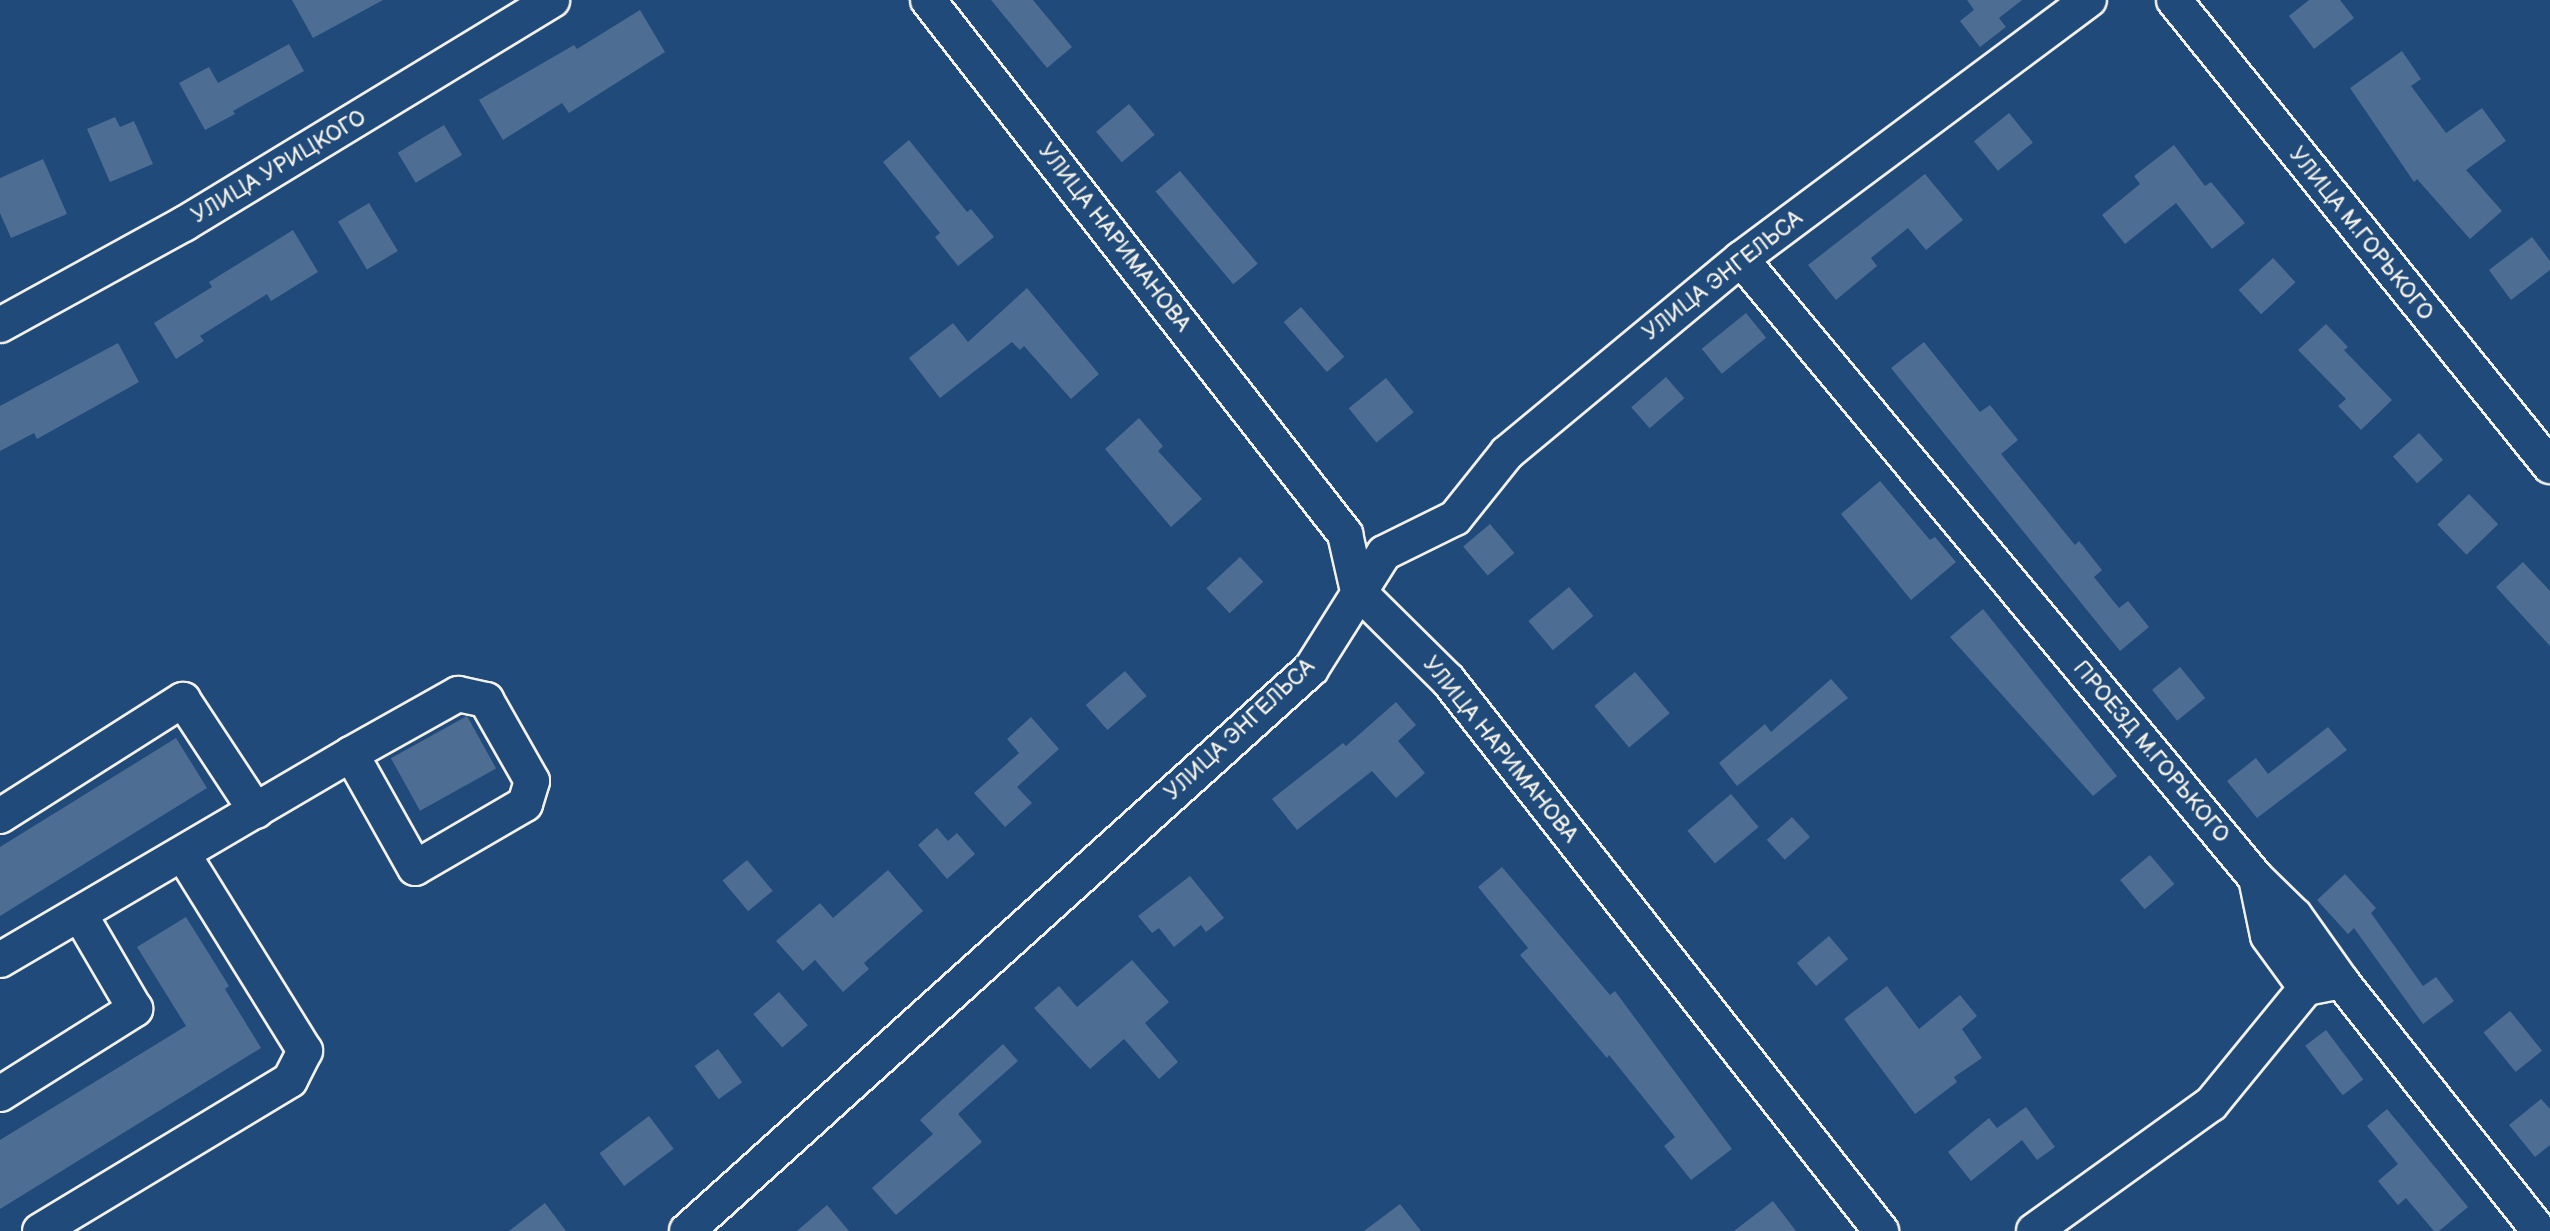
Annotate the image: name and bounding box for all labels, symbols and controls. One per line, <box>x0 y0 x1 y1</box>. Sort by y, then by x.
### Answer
street label: УЛИЦА УРИЦКОГО <box>187 105 371 229</box>
street label: УЛИЦА НАРИМАНОВА <box>1032 139 1196 337</box>
street label: УЛИЦА М.ГОРЬКОГО <box>2283 142 2439 326</box>
street label: УЛИЦА ЭНГЕЛЬСА <box>1638 206 1808 346</box>
street label: УЛИЦА НАРИМАНОВА <box>1417 652 1583 848</box>
street label: УЛИЦА ЭНГЕЛЬСА <box>1160 654 1320 806</box>
street label: ПРОЕЗД М.ГОРЬКОГО <box>2067 656 2235 848</box>

